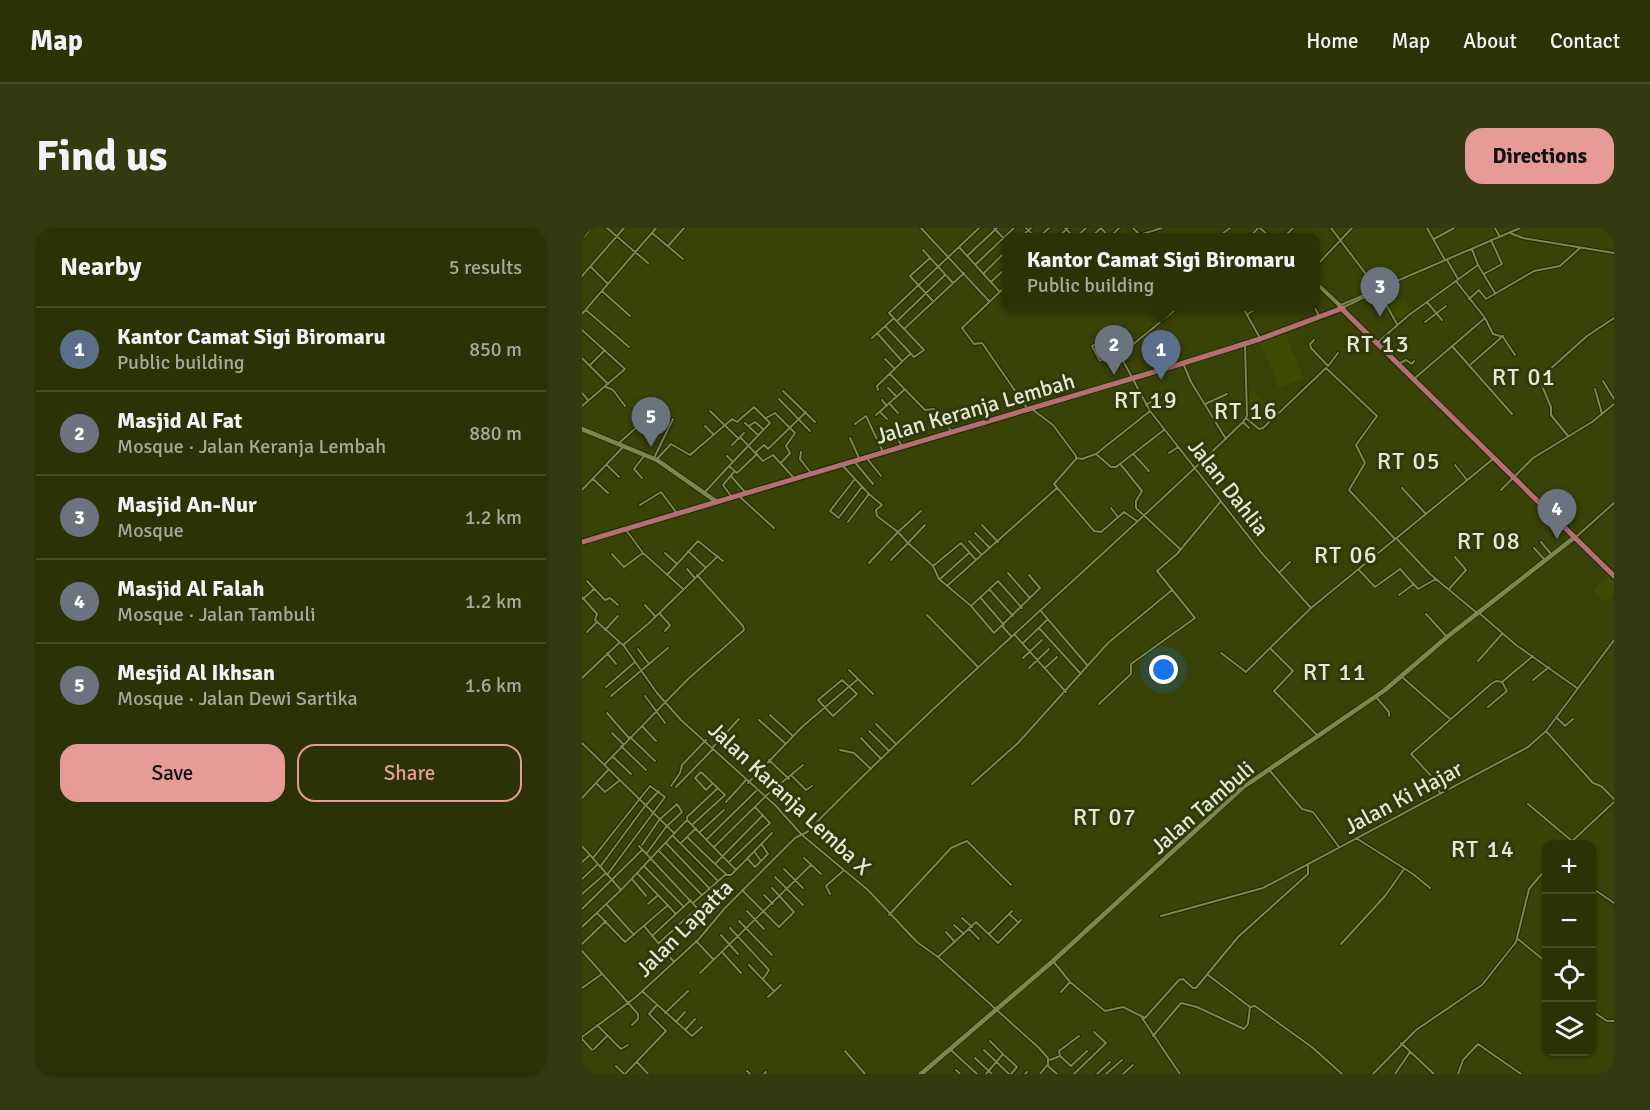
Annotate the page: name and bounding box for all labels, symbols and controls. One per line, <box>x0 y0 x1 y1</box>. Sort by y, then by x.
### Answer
text: Map <box>30 24 83 58</box>
text: Home <box>1306 28 1359 54</box>
text: Map <box>1392 28 1430 54</box>
text: About <box>1463 28 1517 54</box>
text: Contact <box>1550 28 1620 54</box>
button: Directions <box>1465 128 1614 184</box>
text: Find us <box>36 131 167 182</box>
popup <box>1002 233 1320 311</box>
text: Kantor Camat Sigi Biromaru <box>1027 246 1295 273</box>
text: Nearby <box>60 251 141 283</box>
text: 5 results <box>449 255 522 280</box>
pin: 3 <box>1360 268 1400 317</box>
text: Public building <box>1027 273 1154 298</box>
text: Kantor Camat Sigi Biromaru <box>117 323 386 350</box>
pin: 2 <box>1094 326 1134 375</box>
district label: RT 13 <box>1346 329 1410 359</box>
pin: 1 <box>1142 330 1180 380</box>
text: 1 <box>74 337 85 362</box>
text: 850 m <box>469 337 522 362</box>
text: Public building <box>117 350 245 375</box>
district label: RT 01 <box>1492 362 1556 392</box>
street label: Jalan Keranja Lembah <box>872 367 1078 450</box>
district label: RT 19 <box>1114 385 1178 415</box>
district label: RT 16 <box>1214 396 1278 426</box>
pin: 5 <box>632 398 670 447</box>
text: Masjid Al Fat <box>117 407 242 434</box>
text: 2 <box>74 421 85 446</box>
text: 880 m <box>469 421 522 446</box>
street label: Jalan Dahlia <box>1182 433 1275 541</box>
text: Mosque · Jalan Keranja Lembah <box>117 434 386 459</box>
district label: RT 05 <box>1377 446 1441 476</box>
pin: 4 <box>1538 490 1576 539</box>
text: Masjid An-Nur <box>117 491 257 518</box>
text: 3 <box>74 505 85 530</box>
text: 1.2 km <box>465 505 522 530</box>
text: Mosque <box>117 518 184 543</box>
district label: RT 08 <box>1457 526 1521 556</box>
district label: RT 06 <box>1314 540 1378 570</box>
text: Masjid Al Falah <box>117 575 264 602</box>
text: 4 <box>74 589 85 614</box>
text: 1.2 km <box>465 589 522 614</box>
text: Mosque · Jalan Tambuli <box>117 602 316 627</box>
your location <box>1149 655 1178 684</box>
district label: RT 11 <box>1303 657 1367 687</box>
text: Mesjid Al Ikhsan <box>117 659 275 686</box>
text: 5 <box>74 673 85 698</box>
text: 1.6 km <box>465 673 522 698</box>
text: Mosque · Jalan Dewi Sartika <box>117 686 358 711</box>
street label: Jalan Karanja Lemba X <box>703 716 877 881</box>
button: Save <box>60 744 285 802</box>
button: Share <box>297 744 522 802</box>
street label: Jalan Tambuli <box>1145 755 1260 860</box>
street label: Jalan Ki Hajar <box>1339 755 1467 840</box>
district label: RT 07 <box>1073 802 1137 832</box>
district label: RT 14 <box>1451 834 1515 864</box>
map controls <box>1542 840 1596 1056</box>
button: + <box>1542 840 1596 894</box>
street label: Jalan Lapatta <box>630 874 739 983</box>
button: − <box>1542 894 1596 948</box>
button: locate <box>1542 948 1596 1002</box>
button: layers <box>1542 1002 1596 1056</box>

